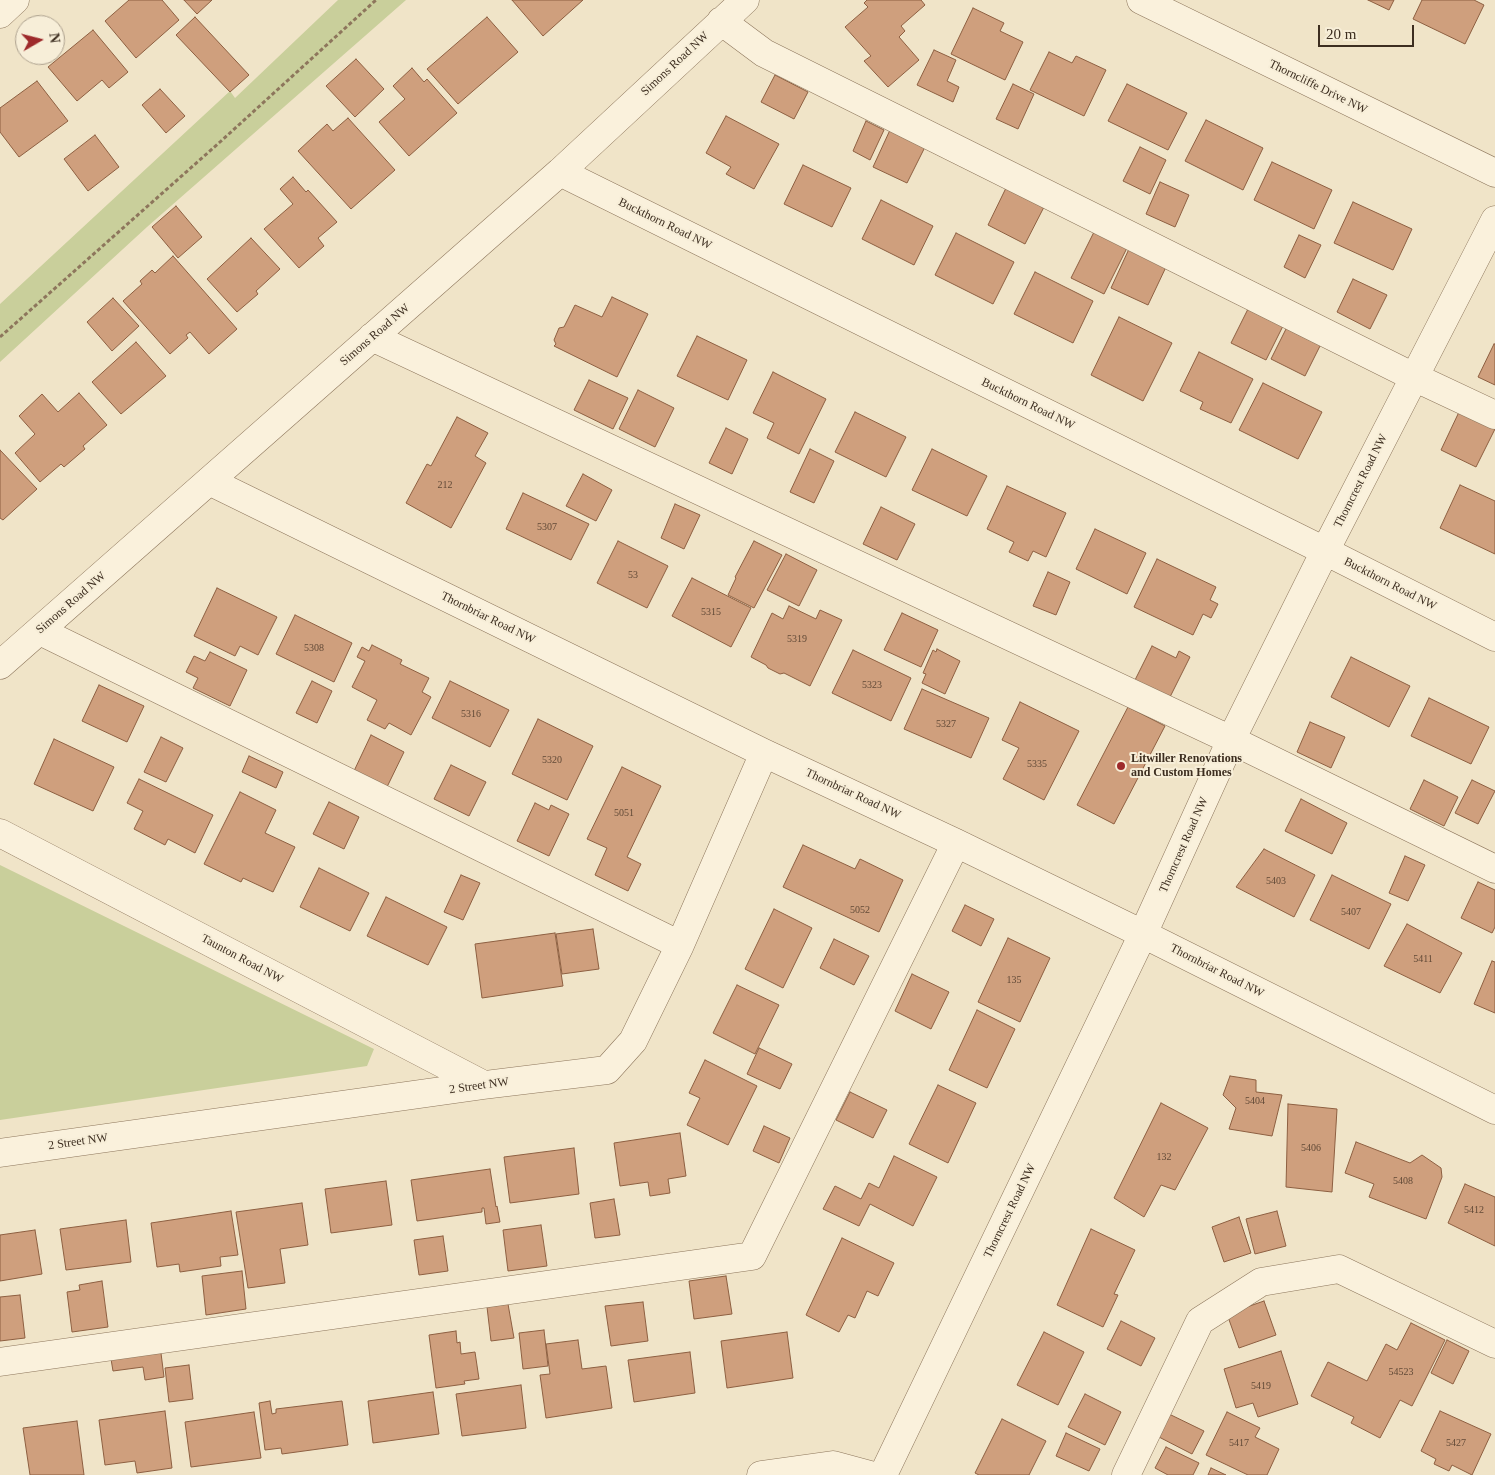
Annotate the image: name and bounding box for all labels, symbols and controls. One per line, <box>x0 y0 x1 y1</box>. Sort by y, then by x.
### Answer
north arrow <box>15 15 65 65</box>
scale bar <box>1320 15 1416 47</box>
text: 20 m <box>1326 26 1356 42</box>
street label: Simons Road NW <box>638 29 712 99</box>
text: N <box>46 32 62 44</box>
street label: Thorncliffe Drive NW <box>1266 57 1370 117</box>
street label: Buckthorn Road NW <box>616 195 714 253</box>
street label: Simons Road NW <box>337 301 413 369</box>
street label: Buckthorn Road NW <box>979 375 1077 433</box>
street label: Thorncrest Road NW <box>1331 432 1391 530</box>
house number: 212 <box>438 479 452 491</box>
house number: 5307 <box>537 521 557 533</box>
street label: Buckthorn Road NW <box>1341 554 1439 614</box>
street label: Simons Road NW <box>33 569 109 637</box>
house number: 53 <box>628 569 638 581</box>
street label: Thornbriar Road NW <box>438 589 538 647</box>
house number: 5315 <box>701 606 721 618</box>
house number: 5319 <box>787 633 807 645</box>
house number: 5308 <box>304 642 324 654</box>
house number: 5323 <box>862 679 882 691</box>
house number: 5316 <box>461 708 481 720</box>
house number: 5327 <box>936 718 956 730</box>
place label: Litwiller Renovations and Custom Homes <box>1131 752 1242 780</box>
house number: 5320 <box>542 754 562 766</box>
house number: 5335 <box>1027 758 1047 770</box>
marker: Litwiller Renovations and Custom Homes <box>1115 760 1127 772</box>
street label: Thornbriar Road NW <box>803 766 903 822</box>
street label: Thorncrest Road NW <box>1156 795 1212 895</box>
house number: 5051 <box>614 807 634 819</box>
house number: 5403 <box>1266 875 1286 887</box>
house number: 5052 <box>850 904 870 916</box>
house number: 5407 <box>1341 906 1361 918</box>
street label: Taunton Road NW <box>199 931 285 987</box>
street label: Thornbriar Road NW <box>1168 941 1266 1001</box>
house number: 5411 <box>1413 953 1433 965</box>
house number: 135 <box>1006 974 1022 986</box>
street label: 2 Street NW <box>448 1075 510 1097</box>
house number: 5404 <box>1245 1095 1265 1107</box>
street label: 2 Street NW <box>47 1131 109 1153</box>
house number: 5406 <box>1301 1142 1321 1154</box>
house number: 132 <box>1156 1151 1172 1163</box>
street label: Thorncrest Road NW <box>981 1161 1039 1261</box>
house number: 5408 <box>1393 1175 1413 1187</box>
house number: 5412 <box>1464 1204 1484 1216</box>
house number: 54523 <box>1388 1366 1414 1378</box>
house number: 5419 <box>1251 1380 1271 1392</box>
house number: 5417 <box>1229 1437 1249 1449</box>
house number: 5427 <box>1446 1437 1466 1449</box>

